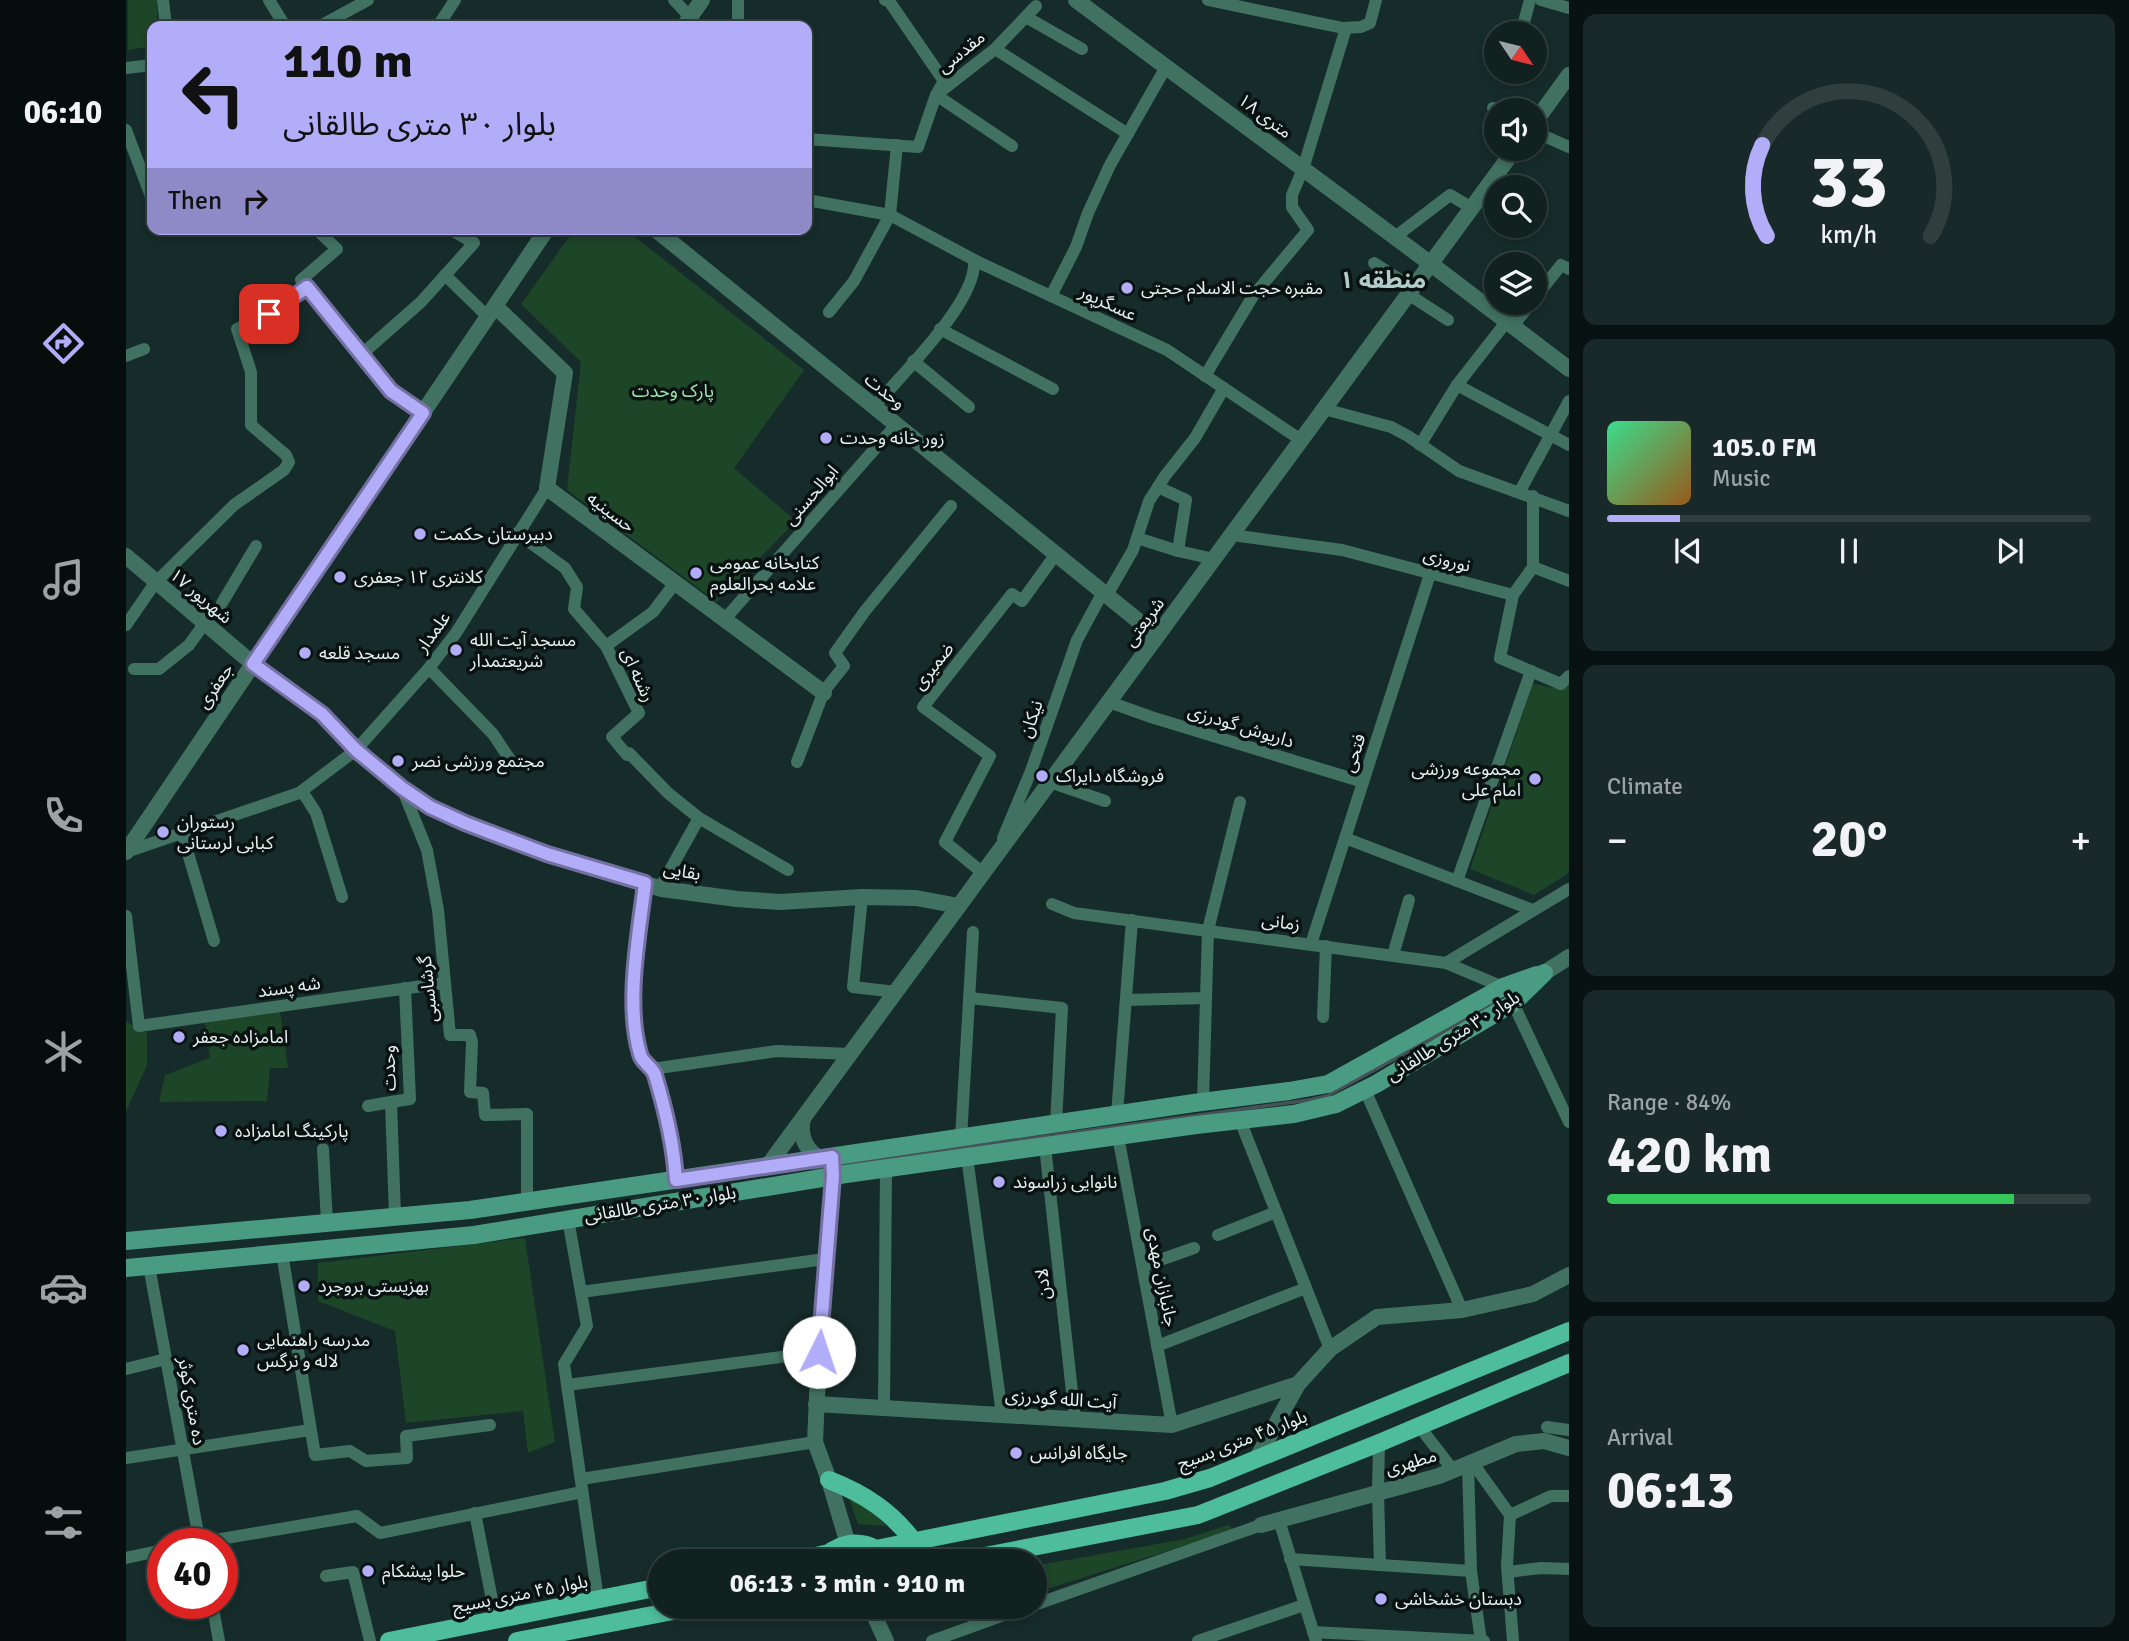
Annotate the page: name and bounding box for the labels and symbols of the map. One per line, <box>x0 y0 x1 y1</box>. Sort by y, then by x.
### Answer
north arrow <box>1484 21 1547 84</box>
street label: مقدسی <box>933 26 989 78</box>
street label: ۱۸ متری <box>1234 89 1296 143</box>
district label: منطقه ۱ <box>1340 265 1426 295</box>
place label: مقبره حجت الاسلام حجتی <box>1141 277 1323 302</box>
street label: عسگرپور <box>1075 280 1140 326</box>
marker: مقبره حجت الاسلام حجتی <box>1119 280 1135 296</box>
pin <box>239 284 299 344</box>
street label: وحدت <box>860 368 910 414</box>
park label: پارک وحدت <box>632 380 714 402</box>
place label: زور خانه وحدت <box>840 427 945 449</box>
marker: زور خانه وحدت <box>818 430 834 446</box>
street label: ابوالحسنی <box>779 460 843 530</box>
street label: حسینیه <box>583 487 639 537</box>
place label: دبیرستان حکمت <box>434 523 553 545</box>
marker: دبیرستان حکمت <box>412 526 428 542</box>
street label: نوروزی <box>1421 543 1473 577</box>
place label: کتابخانه عمومی علامه بحرالعلوم <box>710 552 820 598</box>
street label: ۱۷ شهریور <box>165 564 237 628</box>
marker: کتابخانه عمومی علامه بحرالعلوم <box>688 565 704 581</box>
place label: کلانتری ۱۲ جعفری <box>354 566 483 588</box>
marker: کلانتری ۱۲ جعفری <box>332 569 348 585</box>
street label: شریعتی <box>1119 593 1169 651</box>
street label: علمدار <box>410 607 455 658</box>
place label: مسجد آیت الله شریعتمدار <box>469 629 576 672</box>
street label: ضمیری <box>908 638 958 694</box>
place label: مسجد قلعه <box>319 642 400 664</box>
marker: مسجد آیت الله شریعتمدار <box>448 642 464 658</box>
street label: رشنه ای <box>616 644 660 706</box>
marker: مسجد قلعه <box>297 645 313 661</box>
street label: جعفری <box>192 659 238 713</box>
street label: نیکان <box>1014 697 1048 741</box>
street label: داریوش گودرزی <box>1185 699 1297 753</box>
street label: فتحی <box>1337 731 1371 775</box>
place label: مجتمع ورزشی نصر <box>411 750 545 775</box>
marker: مجتمع ورزشی نصر <box>390 753 406 769</box>
place label: مجموعه ورزشی امام علی <box>1411 758 1521 804</box>
place label: فروشگاه دایراک <box>1056 765 1164 787</box>
marker: فروشگاه دایراک <box>1034 768 1050 784</box>
marker: مجموعه ورزشی امام علی <box>1527 771 1543 787</box>
place label: رستوران کبابی لرستانی <box>177 811 274 854</box>
marker: رستوران کبابی لرستانی <box>155 824 171 840</box>
street label: بقایی <box>662 857 702 885</box>
street label: زمانی <box>1260 908 1302 936</box>
street label: گرشاسبی <box>414 954 442 1023</box>
street label: شه پسند <box>256 972 322 1002</box>
street label: بلوار ۳۰ متری طالقانی <box>1382 986 1524 1086</box>
place label: امامزاده جعفر <box>192 1026 288 1048</box>
marker: امامزاده جعفر <box>171 1029 187 1045</box>
street label: وحدت <box>378 1045 400 1091</box>
place label: پارکینگ امامزاده <box>235 1120 349 1142</box>
marker: پارکینگ امامزاده <box>213 1123 229 1139</box>
place label: نانوایی زراسوند <box>1013 1171 1117 1193</box>
marker: نانوایی زراسوند <box>991 1174 1007 1190</box>
street label: بلوار ۳۰ متری طالقانی <box>583 1181 737 1227</box>
street label: جانبازان مهدی <box>1142 1225 1182 1329</box>
street label: لادن <box>1030 1267 1056 1301</box>
place label: بهزیستی بروجرد <box>318 1275 429 1297</box>
marker: بهزیستی بروجرد <box>296 1278 312 1294</box>
position arrow <box>782 1315 856 1389</box>
place label: مدرسه راهنمایی لاله و نرگس <box>257 1329 370 1372</box>
marker: مدرسه راهنمایی لاله و نرگس <box>235 1342 251 1358</box>
street label: ده متری کوثر <box>173 1354 211 1447</box>
street label: آیت الله گودرزی <box>1005 1384 1118 1414</box>
street label: بلوار ۴۵ متری بسیج <box>1174 1405 1311 1477</box>
place label: جایگاه افرانس <box>1030 1442 1128 1464</box>
street label: مطهری <box>1383 1444 1439 1480</box>
marker: جایگاه افرانس <box>1008 1445 1024 1461</box>
speed limit sign: 40 <box>147 1528 238 1619</box>
place label: حلوا پیشکام <box>382 1560 465 1585</box>
marker: حلوا پیشکام <box>360 1563 376 1579</box>
street label: بلوار ۴۵ متری بسیج <box>450 1570 590 1620</box>
place label: دبستان خشخاشی <box>1395 1588 1522 1610</box>
marker: دبستان خشخاشی <box>1373 1591 1389 1607</box>

